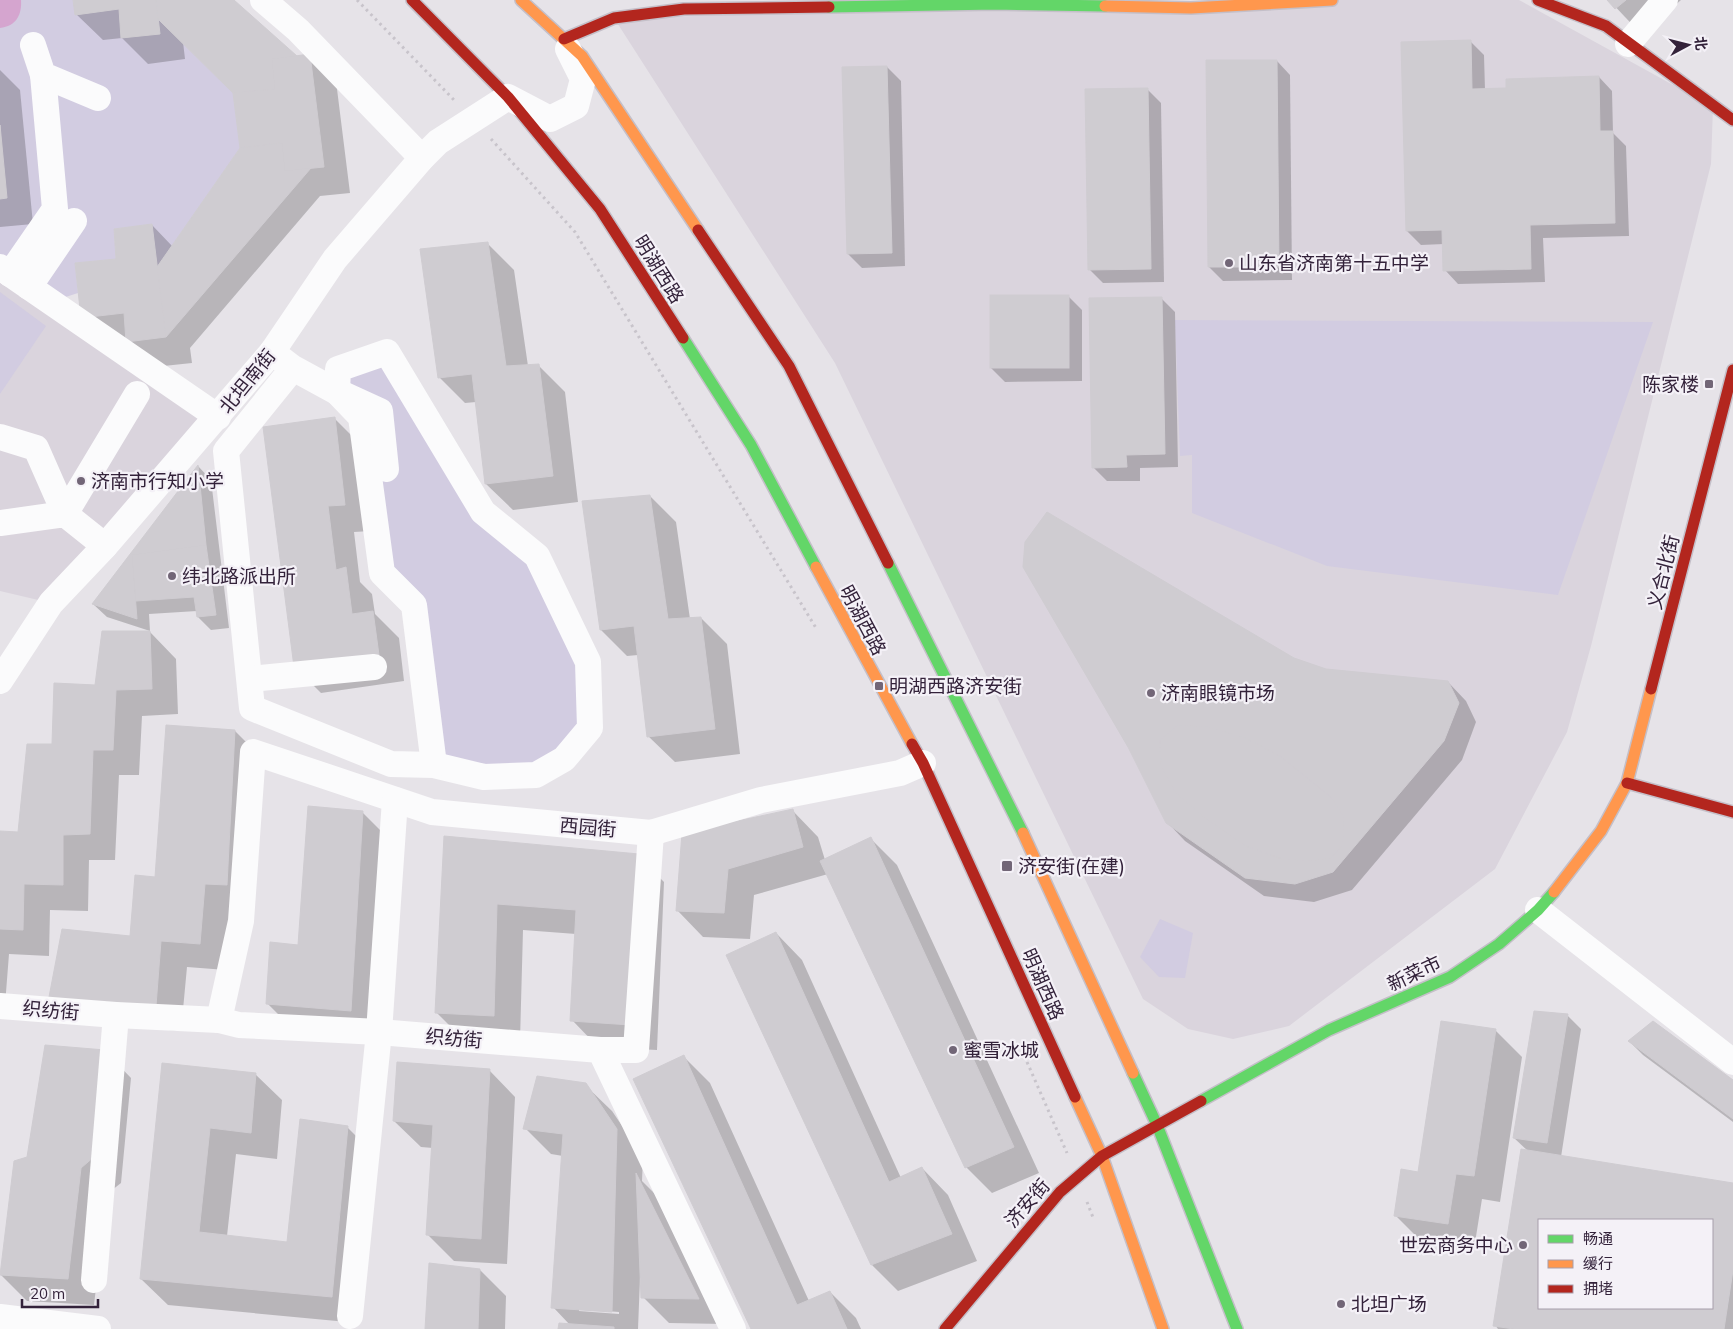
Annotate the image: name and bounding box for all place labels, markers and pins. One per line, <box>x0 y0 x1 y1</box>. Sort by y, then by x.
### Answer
place label: 山东省济南第十五中学 <box>1239 251 1429 275</box>
marker: 山东省济南第十五中学 <box>1223 257 1235 269</box>
place label: 陈家楼 <box>1642 372 1699 396</box>
marker: 陈家楼 <box>1703 378 1715 390</box>
place label: 济南市行知小学 <box>91 469 224 493</box>
marker: 济南市行知小学 <box>75 475 87 487</box>
place label: 纬北路派出所 <box>182 564 296 588</box>
marker: 纬北路派出所 <box>166 570 178 582</box>
place label: 明湖西路济安街 <box>889 674 1022 698</box>
marker: 明湖西路济安街 <box>873 680 885 692</box>
place label: 济南眼镜市场 <box>1161 681 1275 705</box>
marker: 济南眼镜市场 <box>1145 687 1157 699</box>
place label: 济安街(在建) <box>1018 854 1125 878</box>
marker: 济安街(在建) <box>1000 859 1014 873</box>
place label: 蜜雪冰城 <box>963 1038 1039 1062</box>
marker: 蜜雪冰城 <box>947 1044 959 1056</box>
place label: 世宏商务中心 <box>1399 1233 1513 1257</box>
marker: 世宏商务中心 <box>1517 1239 1529 1251</box>
place label: 北坦广场 <box>1351 1292 1427 1316</box>
marker: 北坦广场 <box>1335 1298 1347 1310</box>

